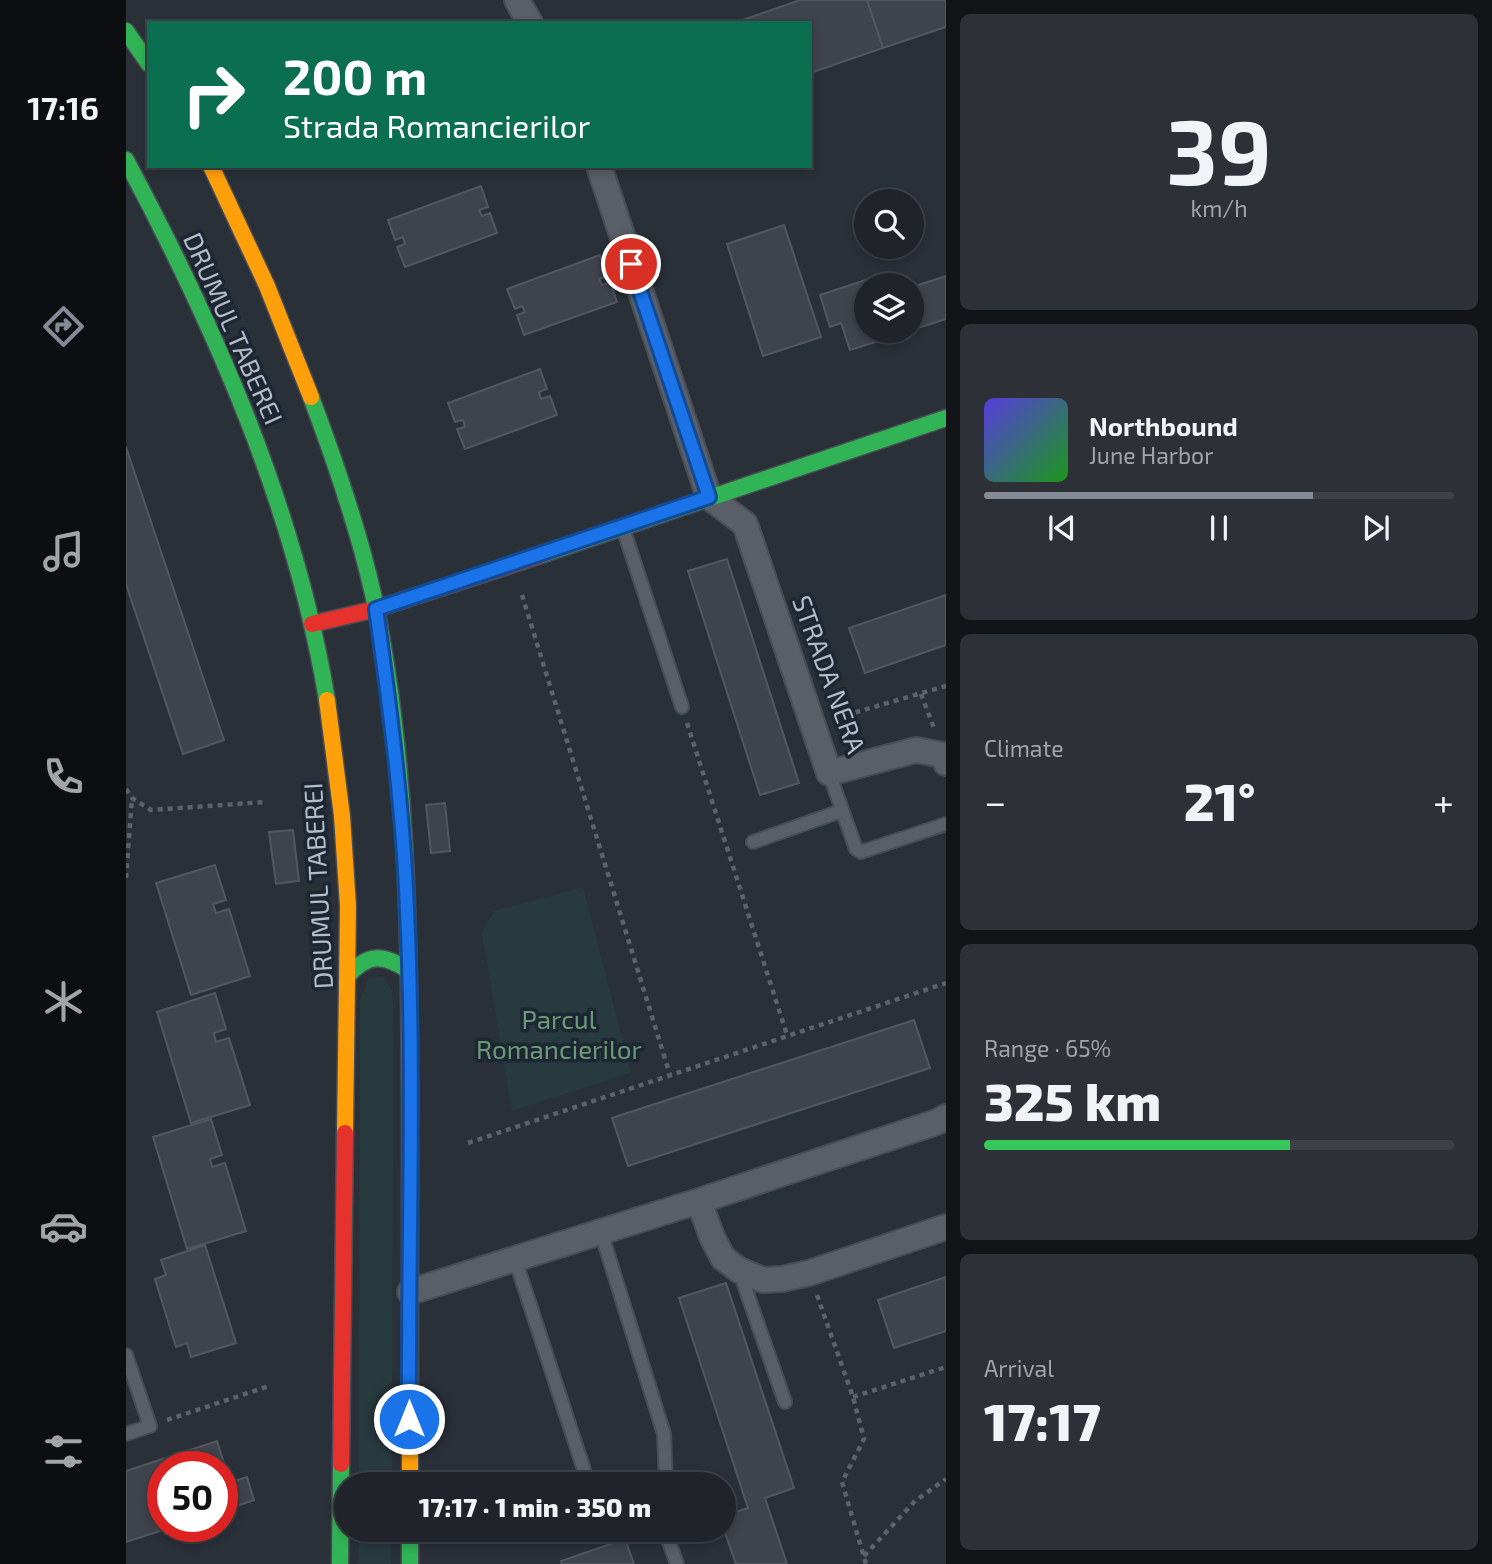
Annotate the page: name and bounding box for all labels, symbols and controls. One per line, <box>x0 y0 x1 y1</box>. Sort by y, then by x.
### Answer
text: 200 m <box>283 46 427 105</box>
icon: right <box>168 49 259 140</box>
text: 17:16 <box>27 88 99 126</box>
text: 39 <box>1166 94 1272 203</box>
text: Strada Romancierilor <box>283 106 590 144</box>
map controls <box>854 189 924 343</box>
button: search <box>854 189 924 259</box>
text: km/h <box>1190 194 1248 222</box>
street label: DRUMUL TABEREI <box>178 227 290 429</box>
pin <box>601 234 661 294</box>
icon: arrive <box>612 245 650 283</box>
button: layers <box>854 273 924 343</box>
icon: directions <box>39 302 88 351</box>
text: Northbound <box>1089 410 1238 441</box>
text: June Harbor <box>1089 441 1213 469</box>
icon: previous <box>1043 509 1081 547</box>
icon: pause <box>1200 509 1238 547</box>
icon: next <box>1357 509 1395 547</box>
icon: music <box>39 527 88 576</box>
street label: STRADA NERA <box>787 591 873 757</box>
text: Climate <box>984 734 1064 762</box>
icon: phone <box>39 752 88 801</box>
text: 21° <box>1184 769 1255 831</box>
text: − <box>984 778 1006 824</box>
text: + <box>1433 778 1454 824</box>
street label: DRUMUL TABEREI <box>296 782 338 990</box>
icon: climate <box>39 977 88 1026</box>
park label: Parcul Romancierilor <box>476 1003 642 1064</box>
text: Range · 65% <box>984 1034 1111 1062</box>
text: 325 km <box>984 1069 1161 1131</box>
icon: car <box>39 1202 88 1251</box>
text: Arrival <box>984 1354 1054 1382</box>
position arrow <box>372 1382 446 1456</box>
text: 17:17 <box>984 1389 1101 1451</box>
icon: filters <box>39 1427 88 1476</box>
speed limit sign: 50 <box>147 1451 238 1542</box>
text: 17:17 · 1 min · 350 m <box>419 1491 651 1522</box>

